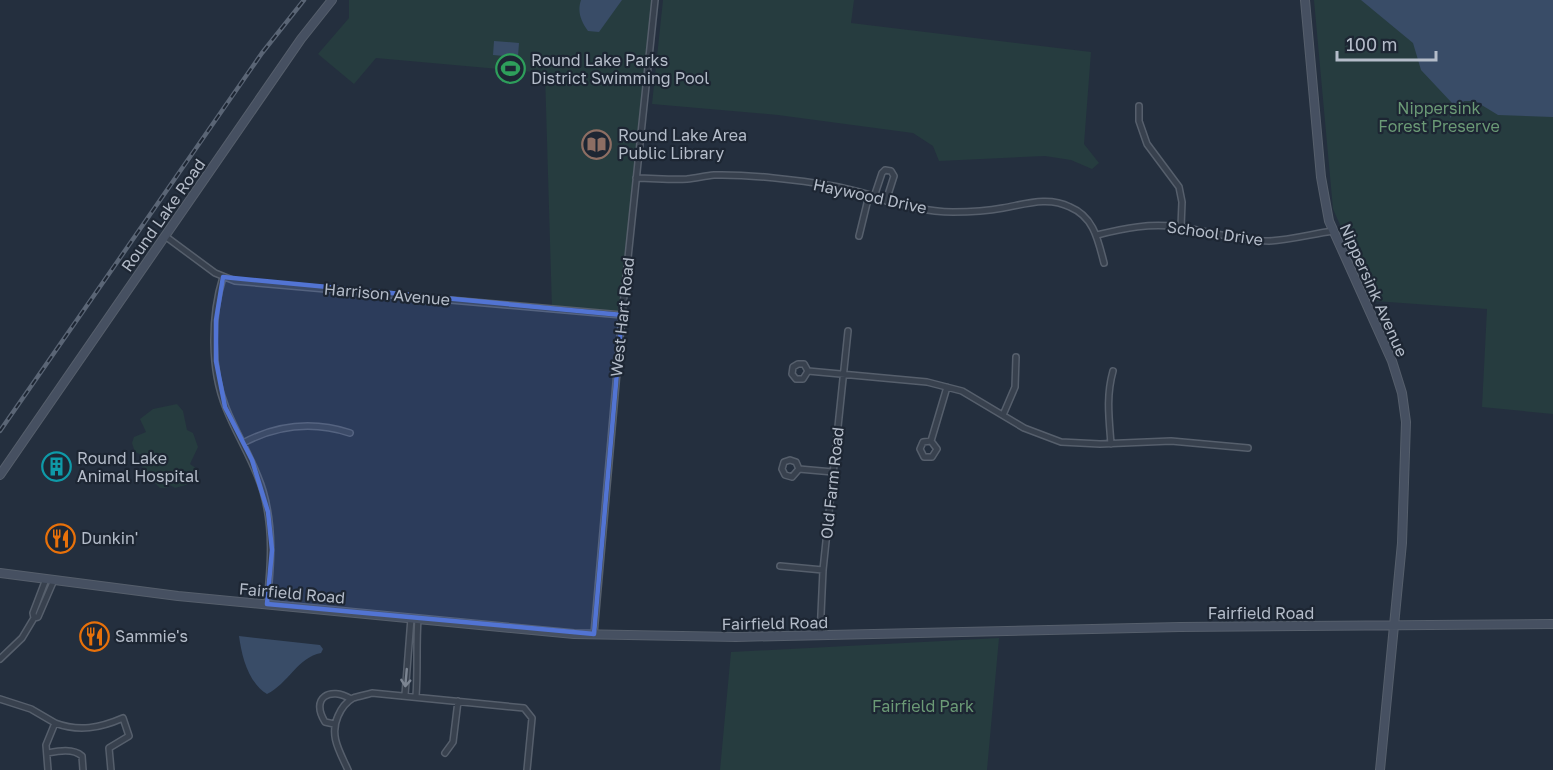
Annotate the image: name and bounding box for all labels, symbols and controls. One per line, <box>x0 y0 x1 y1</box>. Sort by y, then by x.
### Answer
scale bar <box>1337 24 1436 62</box>
text: 100 m <box>1346 33 1397 55</box>
place label: Round Lake Parks District Swimming Pool <box>531 50 709 88</box>
sports icon: Round Lake Parks District Swimming Pool <box>494 53 526 85</box>
park label: Nippersink Forest Preserve <box>1378 98 1500 136</box>
place label: Round Lake Area Public Library <box>618 125 747 163</box>
library icon: Round Lake Area Public Library <box>581 128 613 160</box>
street label: Round Lake Road <box>117 155 209 275</box>
street label: Haywood Drive <box>811 174 929 218</box>
street label: School Drive <box>1166 216 1264 250</box>
street label: Nippersink Avenue <box>1336 220 1412 360</box>
street label: West Hart Road <box>606 256 638 378</box>
street label: Harrison Avenue <box>323 279 451 309</box>
street label: Old Farm Road <box>816 426 848 540</box>
place label: Round Lake Animal Hospital <box>77 448 199 486</box>
building icon: Round Lake Animal Hospital <box>40 451 72 483</box>
restaurant icon: Dunkin' <box>44 522 76 554</box>
place label: Dunkin' <box>81 528 138 548</box>
street label: Fairfield Road <box>238 578 346 608</box>
street label: Fairfield Road <box>1208 603 1314 623</box>
street label: Fairfield Road <box>722 612 828 634</box>
restaurant icon: Sammie's <box>78 620 110 652</box>
place label: Sammie's <box>115 626 188 646</box>
one-way arrow <box>401 667 412 687</box>
park label: Fairfield Park <box>872 696 974 716</box>

